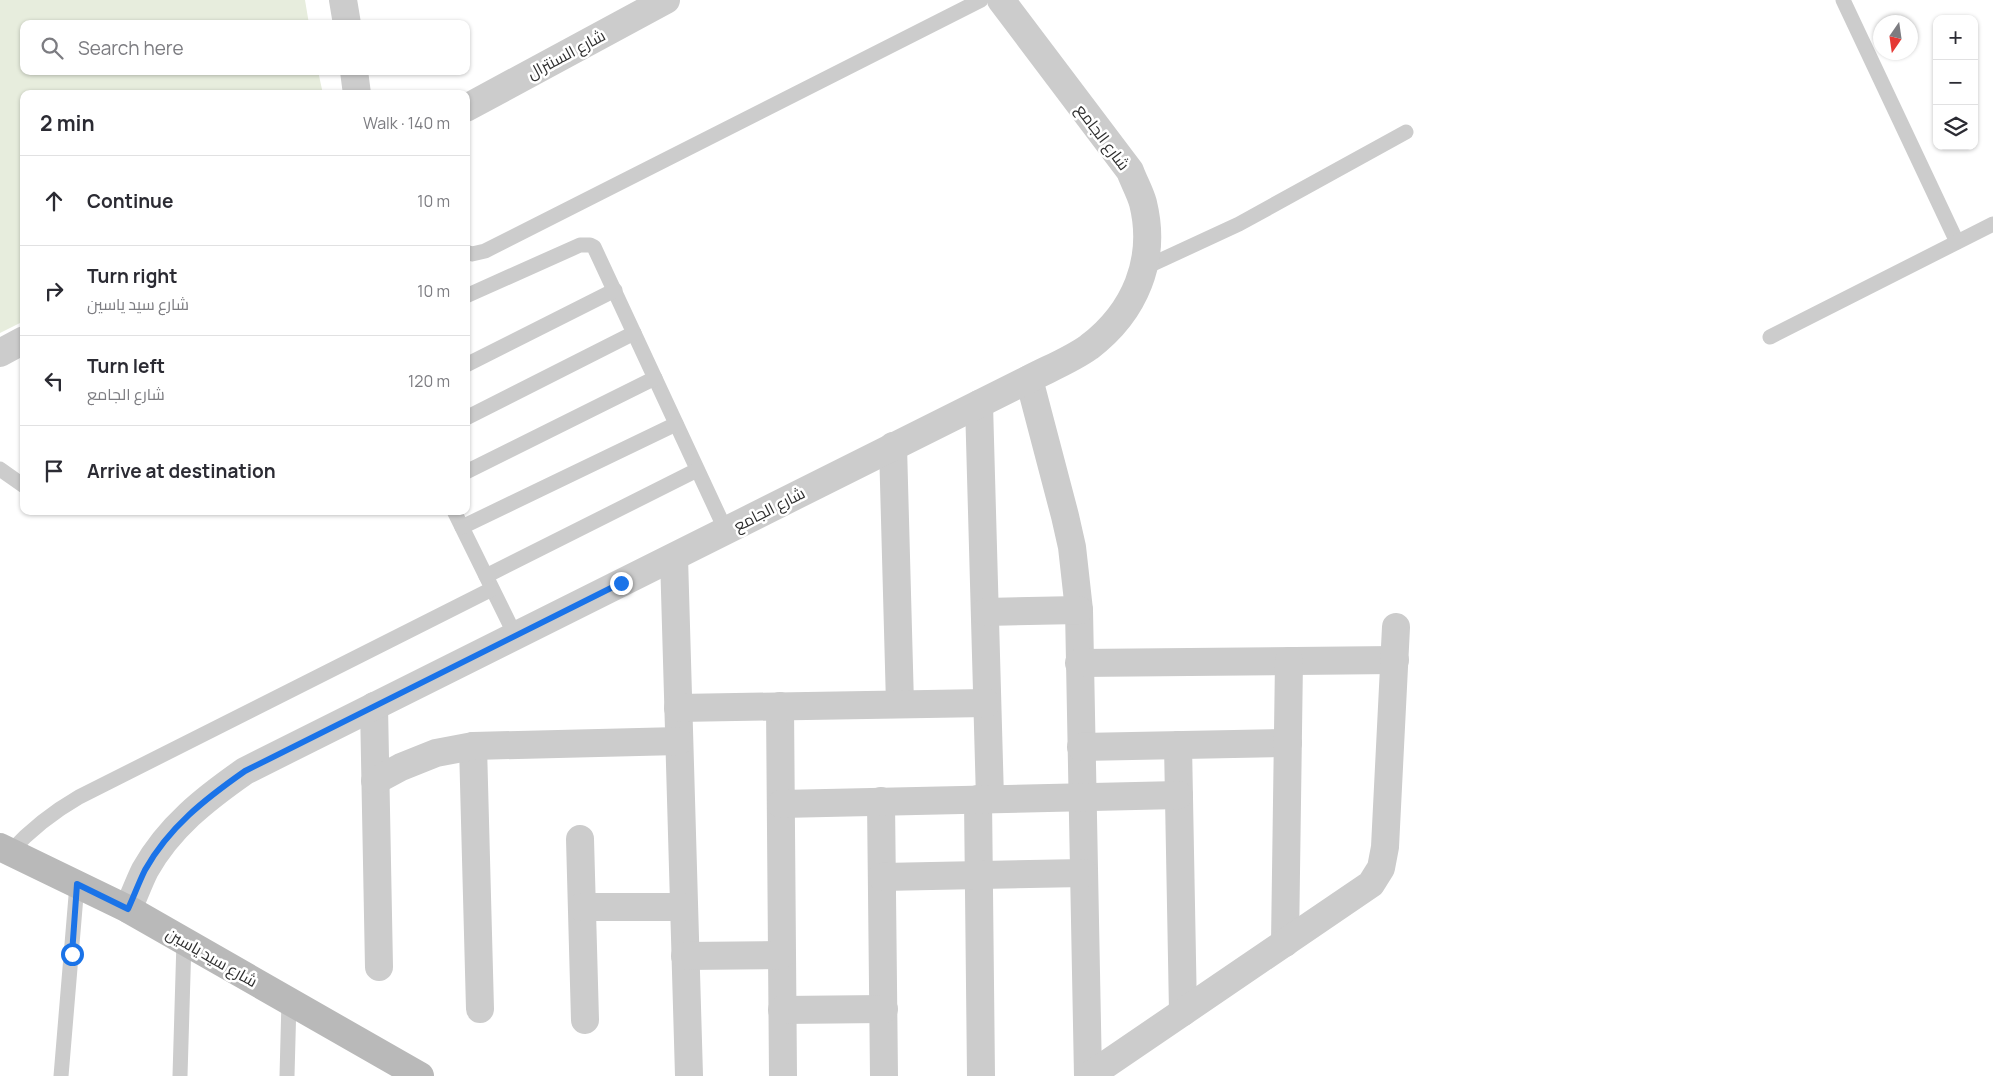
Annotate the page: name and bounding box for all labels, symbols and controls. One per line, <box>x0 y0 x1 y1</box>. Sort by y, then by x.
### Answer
north arrow <box>1873 15 1918 60</box>
map controls <box>1933 15 1978 150</box>
button: + <box>1933 15 1978 60</box>
search box <box>20 20 470 75</box>
street label: شارع السنترال <box>523 24 610 85</box>
icon: search <box>38 34 66 62</box>
text: Search here <box>78 35 184 61</box>
button: − <box>1933 60 1978 105</box>
street label: شارع الجامع <box>1070 99 1135 175</box>
button: layers <box>1933 105 1978 150</box>
text: 2 min <box>40 109 95 137</box>
text: Walk · 140 m <box>363 112 450 134</box>
icon: ahead <box>40 187 68 215</box>
text: Continue <box>87 188 173 214</box>
text: 10 m <box>417 190 450 212</box>
text: Turn right <box>87 263 177 289</box>
icon: right <box>40 277 68 305</box>
text: 10 m <box>417 280 450 302</box>
text: شارع سيد ياسين <box>87 293 189 315</box>
text: Turn left <box>87 353 165 379</box>
icon: left <box>40 367 68 395</box>
text: 120 m <box>408 370 450 392</box>
text: شارع الجامع <box>87 383 165 405</box>
icon: arrive <box>40 457 68 485</box>
text: Arrive at destination <box>87 458 276 484</box>
street label: شارع الجامع <box>729 482 809 537</box>
route end <box>610 572 633 595</box>
street label: شارع سيد ياسين <box>162 922 262 993</box>
route start <box>61 943 84 966</box>

